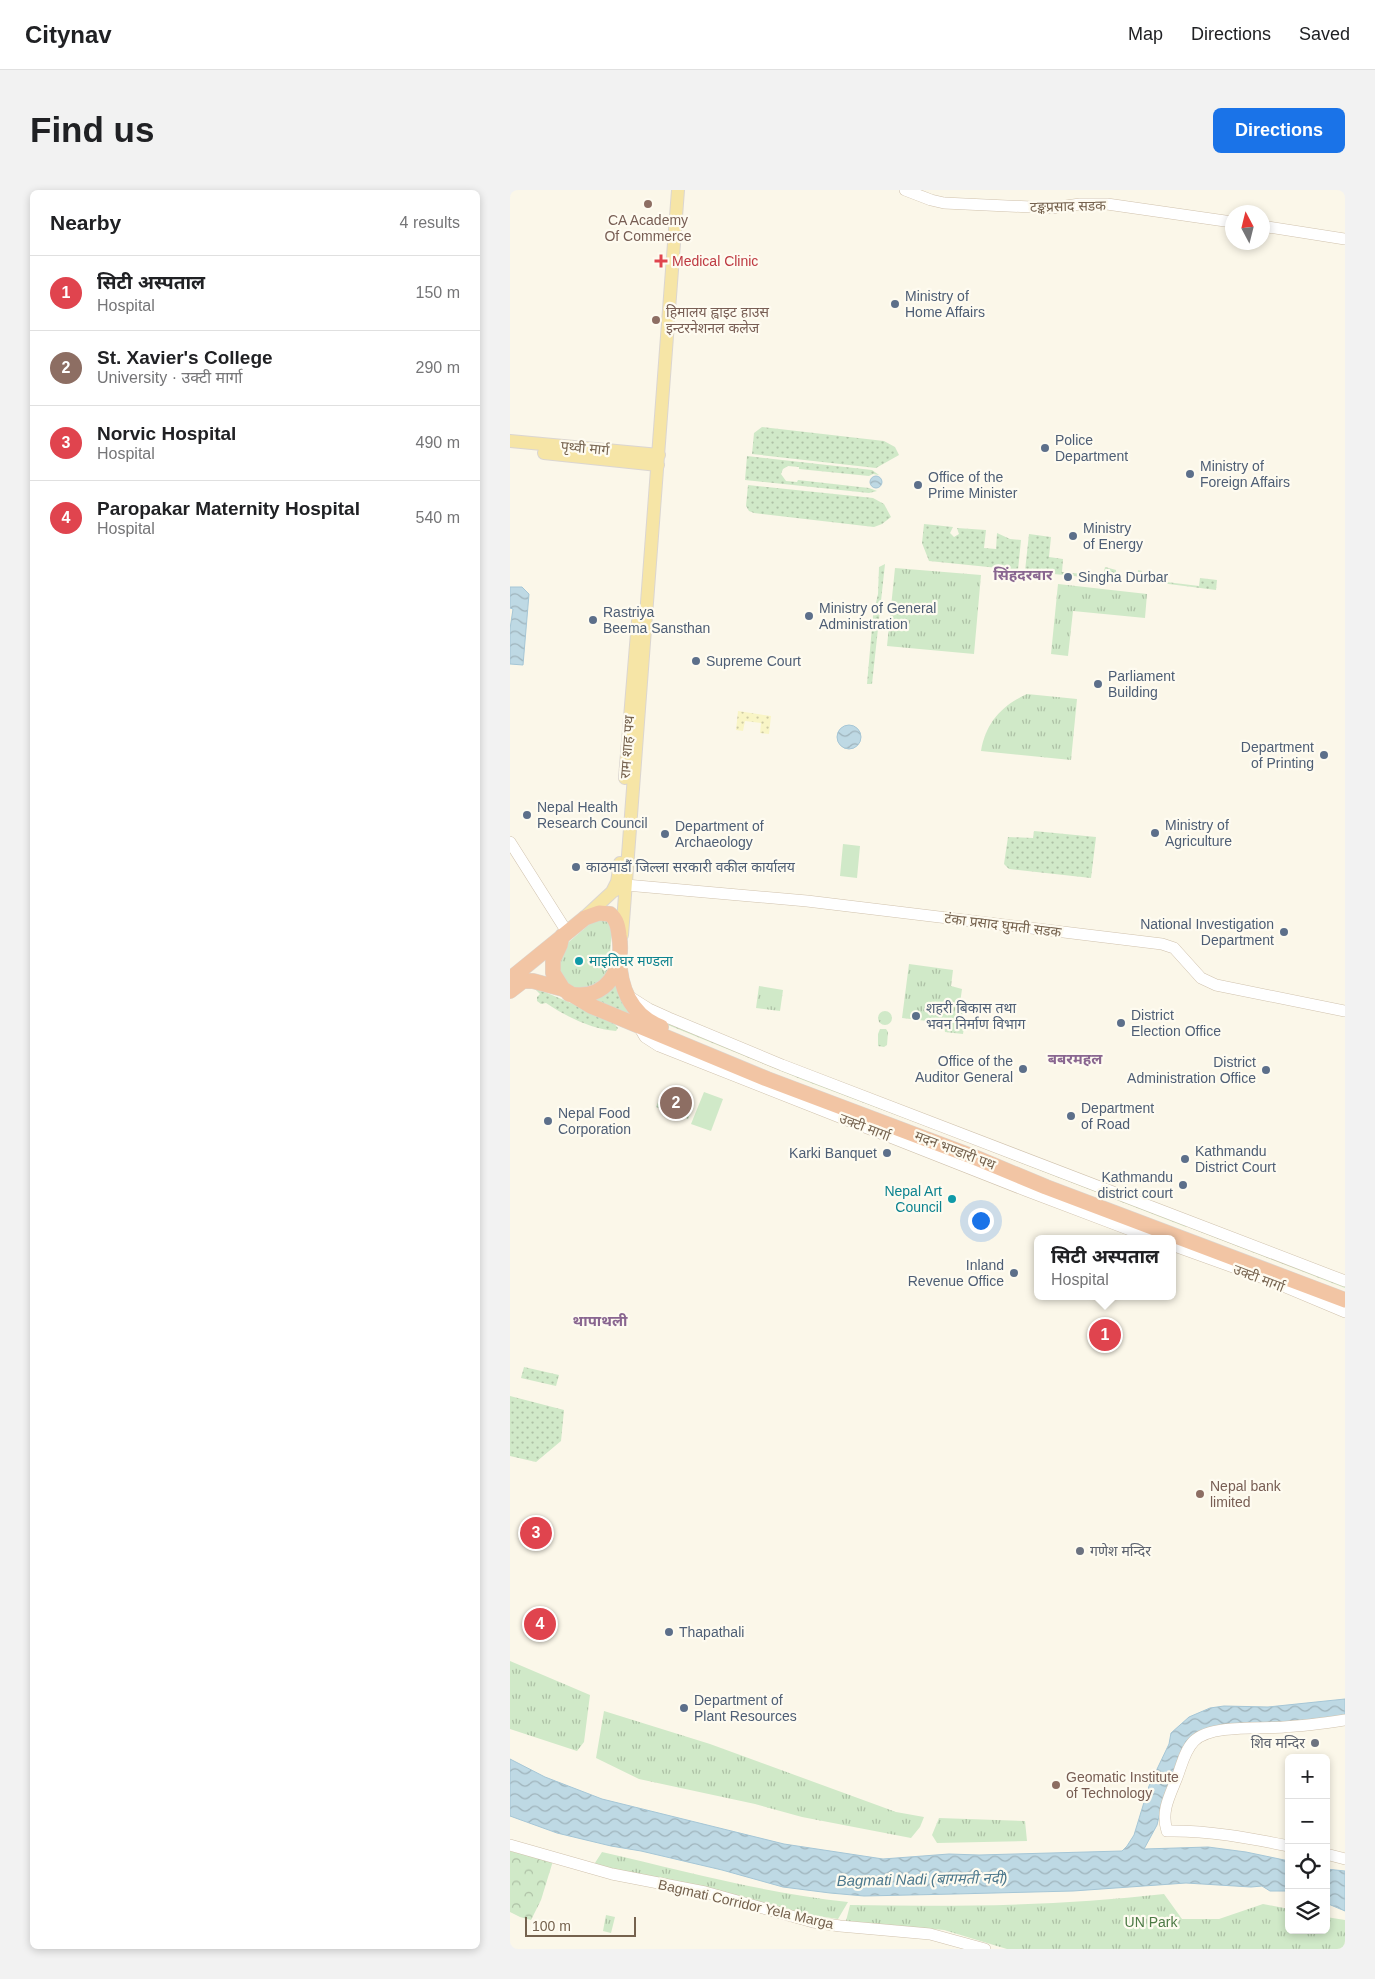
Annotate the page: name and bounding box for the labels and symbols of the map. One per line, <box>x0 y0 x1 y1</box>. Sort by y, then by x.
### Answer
street label: टङ्कप्रसाद सडक <box>1030 197 1106 215</box>
marker: CA Academy Of Commerce <box>642 198 654 210</box>
north arrow <box>1225 205 1270 250</box>
place label: CA Academy Of Commerce <box>604 212 692 244</box>
place label: Medical Clinic <box>672 253 758 269</box>
marker: Medical Clinic <box>654 254 668 268</box>
place label: Ministry of Home Affairs <box>905 288 985 320</box>
marker: Ministry of Home Affairs <box>889 298 901 310</box>
place label: हिमालय ह्वाइट हाउस इन्टरनेशनल कलेज <box>666 304 769 336</box>
marker: हिमालय ह्वाइट हाउस इन्टरनेशनल कलेज <box>650 314 662 326</box>
place label: Police Department <box>1055 432 1128 464</box>
street label: पृथ्वी मार्ग <box>560 438 611 460</box>
marker: Police Department <box>1039 442 1051 454</box>
place label: Ministry of Foreign Affairs <box>1200 458 1290 490</box>
marker: Ministry of Foreign Affairs <box>1184 468 1196 480</box>
place label: Office of the Prime Minister <box>928 469 1018 501</box>
marker: Office of the Prime Minister <box>912 479 924 491</box>
place label: Ministry of Energy <box>1083 520 1143 552</box>
marker: Ministry of Energy <box>1067 530 1079 542</box>
district label: सिंहदरबार <box>993 566 1053 583</box>
place label: Singha Durbar <box>1078 569 1169 585</box>
marker: Singha Durbar <box>1062 571 1074 583</box>
place label: Ministry of General Administration <box>819 600 936 632</box>
place label: Rastriya Beema Sansthan <box>603 604 710 636</box>
marker: Ministry of General Administration <box>803 610 815 622</box>
marker: Rastriya Beema Sansthan <box>587 614 599 626</box>
place label: Supreme Court <box>706 653 801 669</box>
marker: Supreme Court <box>690 655 702 667</box>
place label: Parliament Building <box>1108 668 1175 700</box>
marker: Parliament Building <box>1092 678 1104 690</box>
street label: राम शाह पथ <box>617 714 637 779</box>
place label: Department of Printing <box>1241 739 1314 771</box>
marker: Department of Printing <box>1318 749 1330 761</box>
place label: Nepal Health Research Council <box>537 799 648 831</box>
marker: Nepal Health Research Council <box>521 809 533 821</box>
place label: Ministry of Agriculture <box>1165 817 1232 849</box>
place label: Department of Archaeology <box>675 818 764 850</box>
marker: Ministry of Agriculture <box>1149 827 1161 839</box>
marker: Department of Archaeology <box>659 828 671 840</box>
place label: काठमाडौं जिल्ला सरकारी वकील कार्यालय <box>586 859 796 875</box>
marker: काठमाडौं जिल्ला सरकारी वकील कार्यालय <box>570 861 582 873</box>
street label: टंका प्रसाद घुमती सडक <box>943 910 1063 942</box>
place label: National Investigation Department <box>1140 916 1274 948</box>
marker: National Investigation Department <box>1278 926 1290 938</box>
place label: माइतिघर मण्डला <box>589 953 673 969</box>
marker: माइतिघर मण्डला <box>573 955 585 967</box>
place label: शहरी बिकास तथा भवन निर्माण विभाग <box>926 1000 1027 1032</box>
place label: District Election Office <box>1131 1007 1221 1039</box>
marker: शहरी बिकास तथा भवन निर्माण विभाग <box>910 1010 922 1022</box>
marker: District Election Office <box>1115 1017 1127 1029</box>
district label: बबरमहल <box>1048 1050 1103 1067</box>
place label: Office of the Auditor General <box>915 1053 1013 1085</box>
place label: District Administration Office <box>1127 1054 1256 1086</box>
marker: Office of the Auditor General <box>1017 1063 1029 1075</box>
marker: District Administration Office <box>1260 1064 1272 1076</box>
pin: 2 <box>660 1084 692 1122</box>
place label: Department of Road <box>1081 1100 1154 1132</box>
place label: Nepal Food Corporation <box>558 1105 631 1137</box>
street label: उक्टी मार्गा <box>837 1110 894 1144</box>
marker: Department of Road <box>1065 1110 1077 1122</box>
marker: Nepal Food Corporation <box>542 1115 554 1127</box>
street label: मदन भण्डारी पथ <box>912 1127 999 1173</box>
place label: Kathmandu District Court <box>1195 1143 1276 1175</box>
place label: Karki Banquet <box>789 1145 877 1161</box>
marker: Karki Banquet <box>881 1147 893 1159</box>
marker: Kathmandu District Court <box>1179 1153 1191 1165</box>
place label: Kathmandu district court <box>1098 1169 1173 1201</box>
marker: Kathmandu district court <box>1177 1179 1189 1191</box>
place label: Nepal Art Council <box>884 1183 942 1215</box>
marker: Nepal Art Council <box>946 1193 958 1205</box>
your location <box>968 1208 994 1234</box>
place label: Inland Revenue Office <box>908 1257 1004 1289</box>
street label: उक्टी मार्गा <box>1231 1261 1288 1295</box>
marker: Inland Revenue Office <box>1008 1267 1020 1279</box>
district label: थापाथली <box>573 1312 628 1329</box>
pin: 1 <box>1089 1316 1121 1354</box>
place label: Nepal bank limited <box>1210 1478 1282 1510</box>
marker: Nepal bank limited <box>1194 1488 1206 1500</box>
pin: 3 <box>520 1514 552 1552</box>
place label: गणेश मन्दिर <box>1090 1542 1151 1559</box>
marker: गणेश मन्दिर <box>1074 1545 1086 1557</box>
pin: 4 <box>524 1605 556 1643</box>
place label: Thapathali <box>679 1624 744 1640</box>
marker: Thapathali <box>663 1626 675 1638</box>
place label: Department of Plant Resources <box>694 1692 797 1724</box>
marker: Department of Plant Resources <box>678 1702 690 1714</box>
place label: शिव मन्दिर <box>1251 1735 1305 1751</box>
marker: शिव मन्दिर <box>1309 1737 1321 1749</box>
place label: Geomatic Institute of Technology <box>1066 1769 1179 1801</box>
marker: Geomatic Institute of Technology <box>1050 1779 1062 1791</box>
water label: Bagmati Nadi (बागमती नदी) <box>836 1869 1008 1889</box>
street label: Bagmati Corridor Yela Marga <box>657 1876 836 1932</box>
scale bar <box>525 1914 636 1937</box>
park label: UN Park <box>1125 1914 1178 1930</box>

